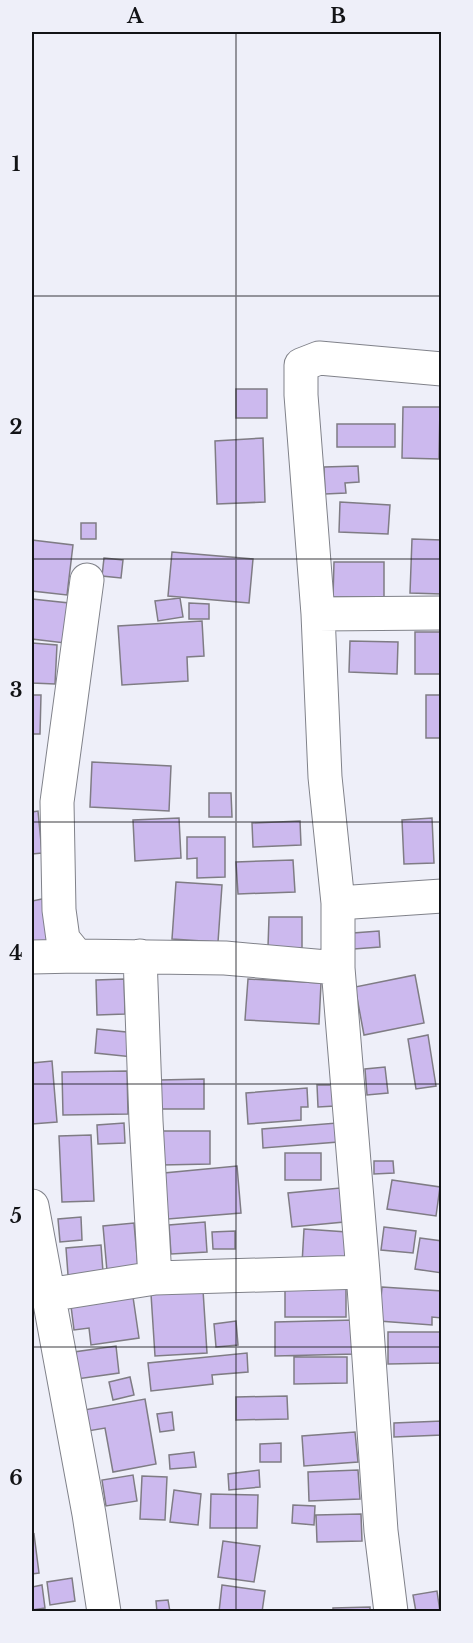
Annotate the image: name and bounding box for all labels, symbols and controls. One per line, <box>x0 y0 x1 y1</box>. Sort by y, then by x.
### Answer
text: A <box>126 4 144 28</box>
text: B <box>330 4 346 28</box>
text: 1 <box>12 152 21 176</box>
text: 2 <box>9 415 23 439</box>
text: 3 <box>10 678 22 702</box>
text: 4 <box>9 941 23 965</box>
text: 5 <box>10 1204 22 1228</box>
text: 6 <box>9 1466 23 1490</box>

